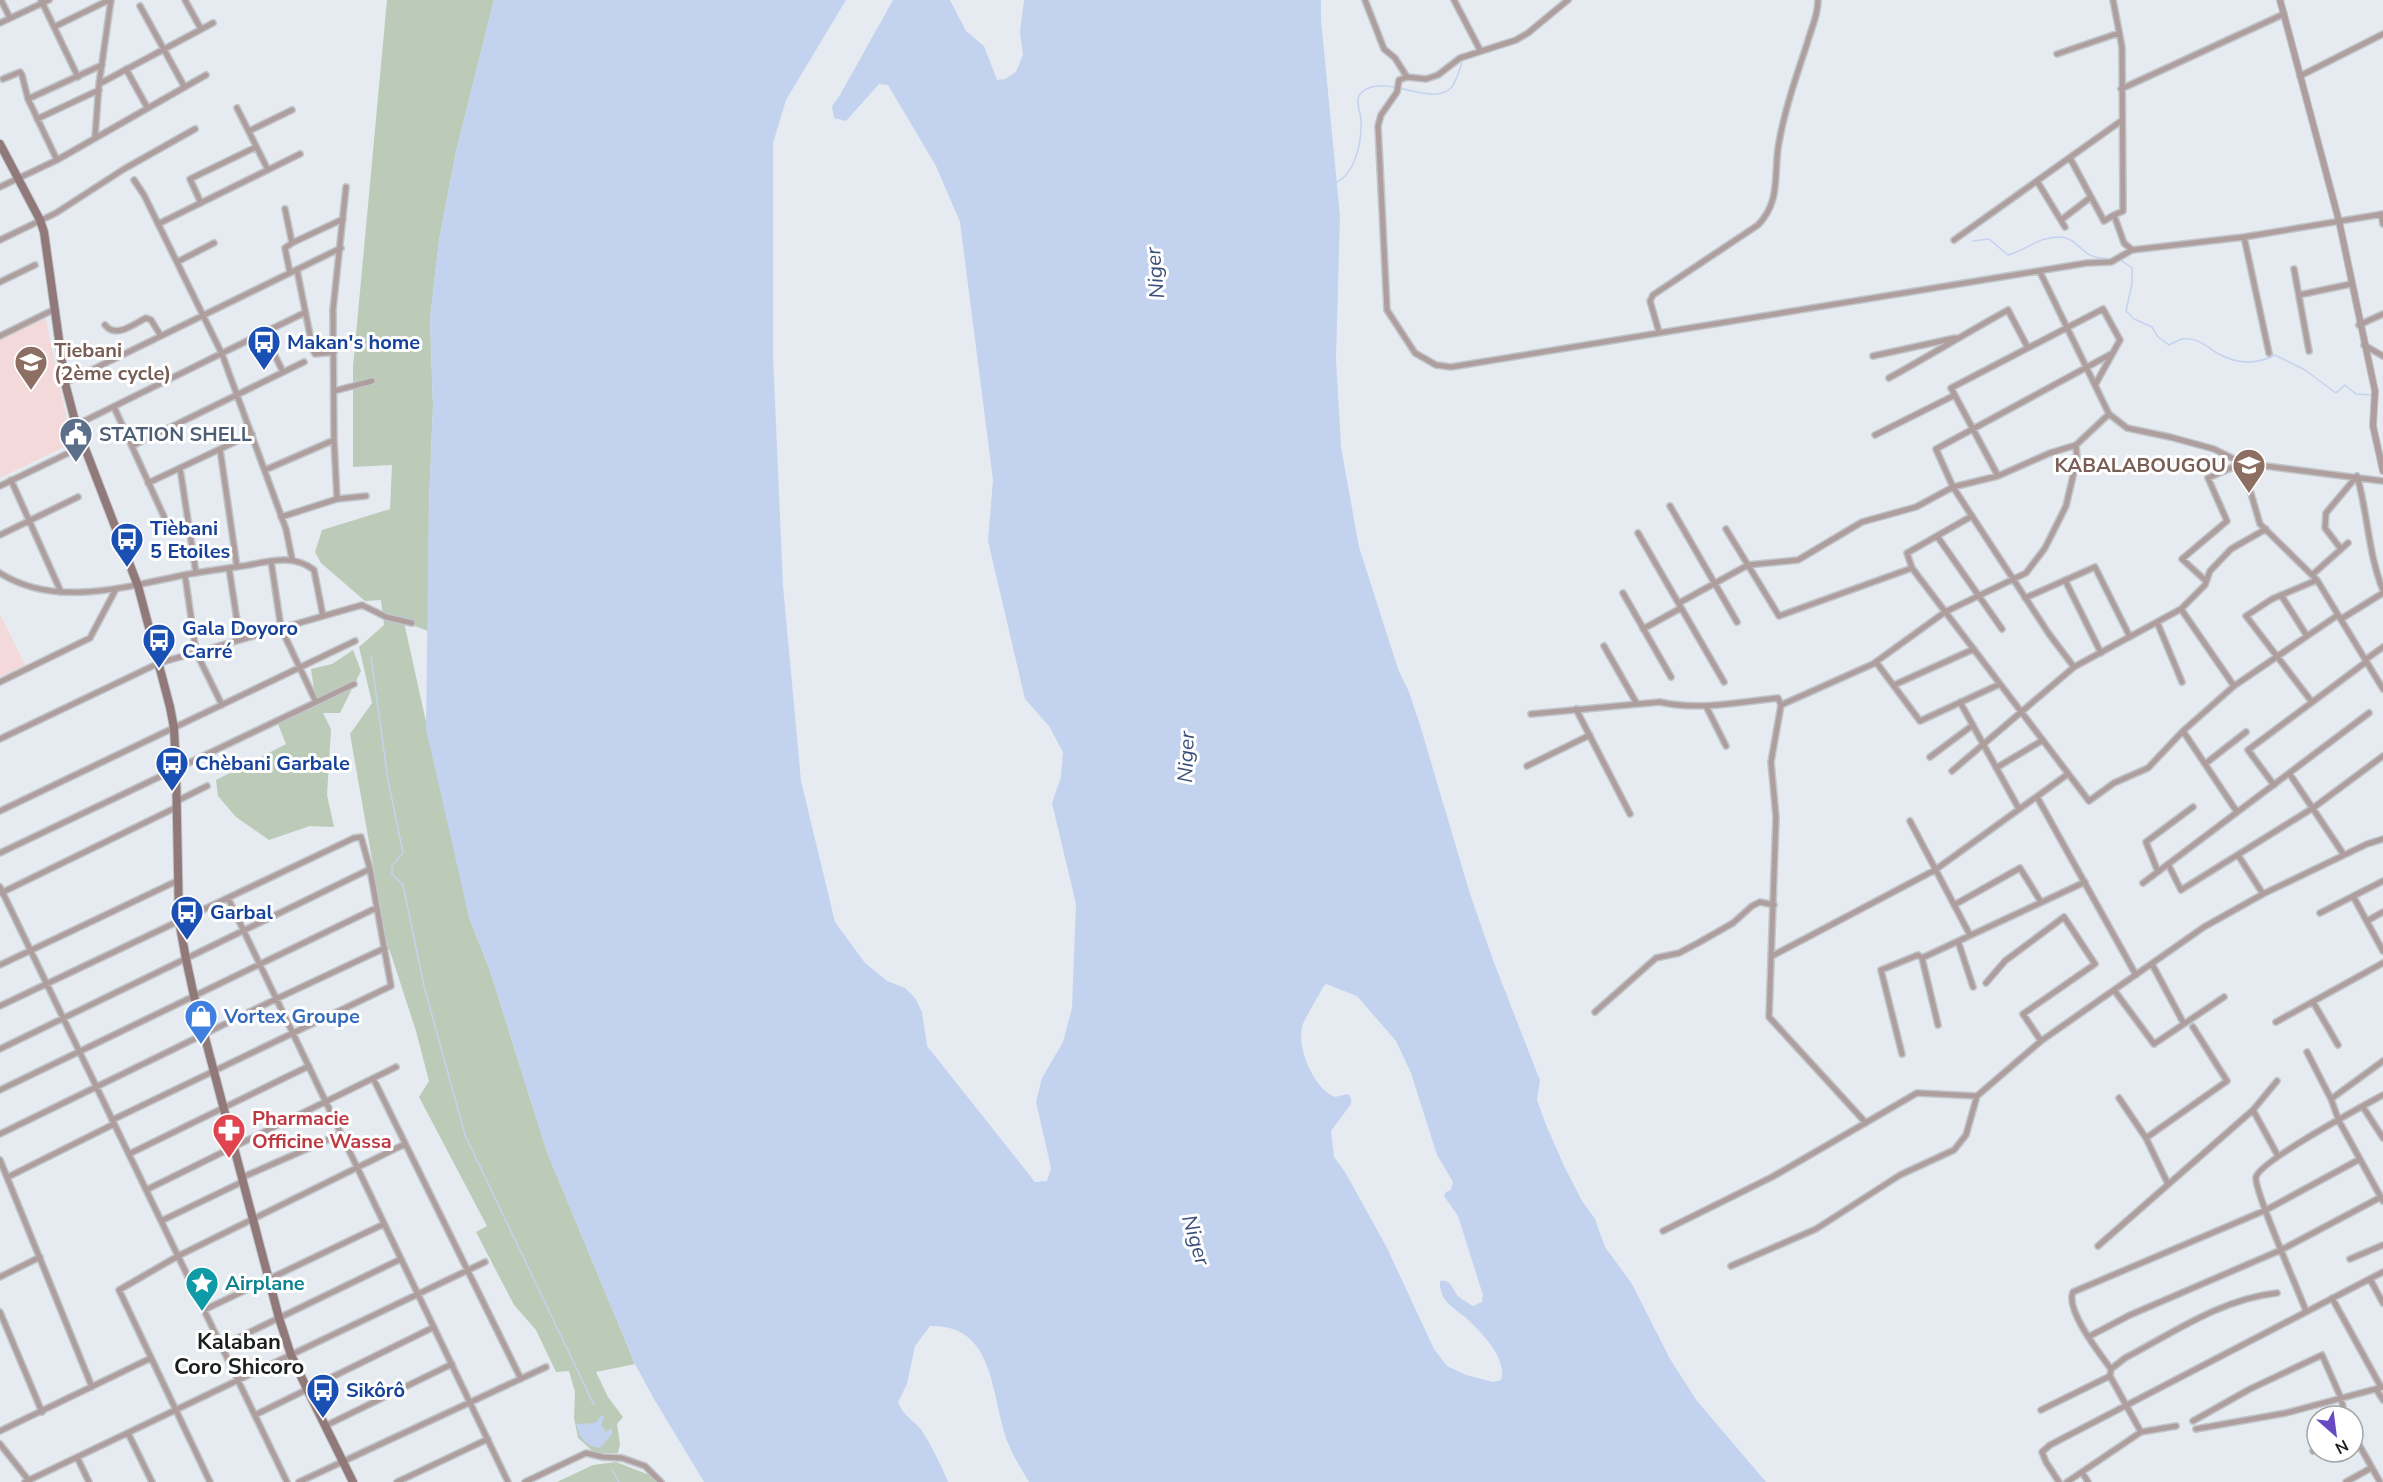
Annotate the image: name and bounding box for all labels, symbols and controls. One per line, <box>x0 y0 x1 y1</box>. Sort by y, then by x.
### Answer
water label: Niger <box>1139 246 1171 300</box>
bus stop icon: Makan's home <box>246 324 282 371</box>
place label: Makan's home <box>287 329 420 356</box>
place label: Tiebani (2ème cycle) <box>54 337 171 387</box>
school or university icon: Tiebani (2ème cycle) <box>13 344 49 391</box>
public building icon: STATION SHELL <box>58 416 94 463</box>
place label: STATION SHELL <box>99 421 252 448</box>
school or university icon: KABALABOUGOU <box>2231 447 2267 494</box>
place label: KABALABOUGOU <box>2055 452 2226 479</box>
place label: Tièbani 5 Etoiles <box>150 515 231 565</box>
bus stop icon: Tièbani 5 Etoiles <box>109 521 145 568</box>
place label: Gala Doyoro Carré <box>182 615 298 665</box>
bus stop icon: Gala Doyoro Carré <box>141 622 177 669</box>
water label: Niger <box>1171 730 1201 783</box>
bus stop icon: Chèbani Garbale <box>154 745 190 792</box>
place label: Chèbani Garbale <box>195 750 350 777</box>
bus stop icon: Garbal <box>169 894 205 941</box>
place label: Garbal <box>210 899 273 926</box>
shop icon: Vortex Groupe <box>183 998 219 1045</box>
place label: Vortex Groupe <box>223 1003 360 1030</box>
place label: Pharmacie Officine Wassa <box>252 1105 392 1155</box>
pharmacy icon: Pharmacie Officine Wassa <box>211 1112 247 1159</box>
water label: Niger <box>1175 1211 1217 1269</box>
place icon: Airplane <box>184 1265 220 1312</box>
place label: Airplane <box>225 1270 305 1297</box>
district label: Kalaban Coro Shicoro <box>174 1327 304 1382</box>
bus stop icon: Sikôrô <box>305 1372 341 1419</box>
place label: Sikôrô <box>346 1377 405 1404</box>
north arrow <box>2305 1404 2365 1464</box>
text: N <box>2331 1434 2352 1459</box>

